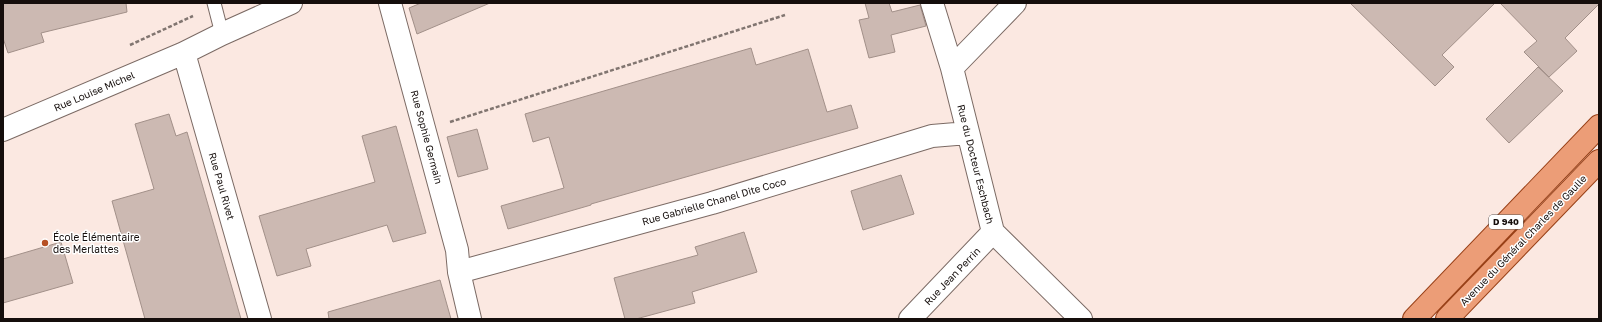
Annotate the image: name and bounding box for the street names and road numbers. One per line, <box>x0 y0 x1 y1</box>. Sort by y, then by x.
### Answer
street label: Rue Louise Michel <box>52 69 136 113</box>
street label: Rue Sophie Germain <box>409 89 445 185</box>
street label: Rue du Docteur Eschbach <box>955 103 997 225</box>
street label: Rue Paul Rivet <box>207 151 237 221</box>
street label: Avenue du Général Charles de Gaulle <box>1457 172 1589 308</box>
street label: Rue Gabrielle Chanel Dite Coco <box>641 175 787 227</box>
road number: D 940 <box>1489 215 1523 229</box>
street label: Rue Jean Perrin <box>921 245 983 307</box>

